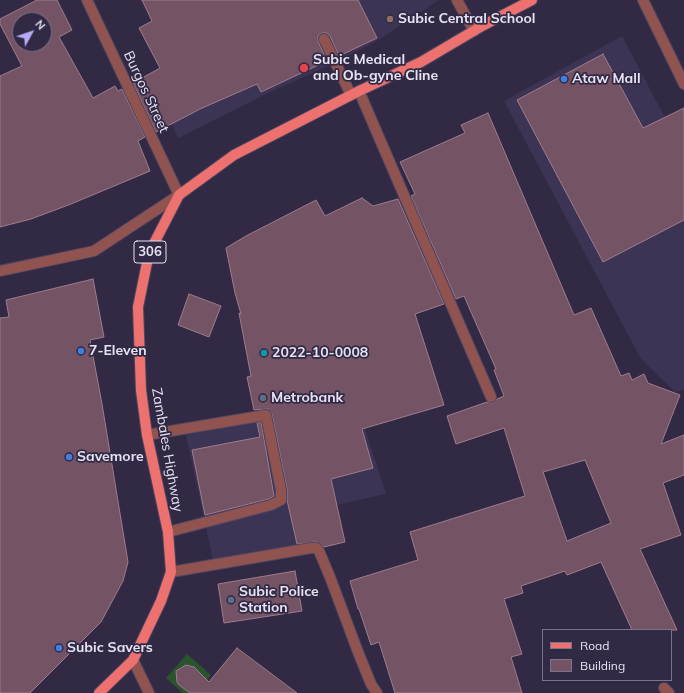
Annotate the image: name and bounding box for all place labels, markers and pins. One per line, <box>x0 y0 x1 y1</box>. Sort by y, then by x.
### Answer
place label: Subic Central School <box>398 11 535 27</box>
marker: Subic Central School <box>385 14 395 24</box>
place label: Subic Medical and Ob-gyne Cline <box>313 52 438 84</box>
marker: Subic Medical and Ob-gyne Cline <box>298 62 310 74</box>
place label: Ataw Mall <box>572 71 641 87</box>
marker: Ataw Mall <box>559 74 569 84</box>
place label: 7-Eleven <box>89 343 147 359</box>
place label: 2022-10-0008 <box>272 345 368 361</box>
marker: 7-Eleven <box>76 346 86 356</box>
marker: 2022-10-0008 <box>259 348 269 358</box>
place label: Metrobank <box>271 390 343 406</box>
marker: Metrobank <box>258 393 268 403</box>
place label: Savemore <box>77 449 144 465</box>
marker: Savemore <box>64 452 74 462</box>
place label: Subic Police Station <box>239 584 319 616</box>
marker: Subic Police Station <box>226 595 236 605</box>
place label: Subic Savers <box>67 640 153 656</box>
marker: Subic Savers <box>54 643 64 653</box>

